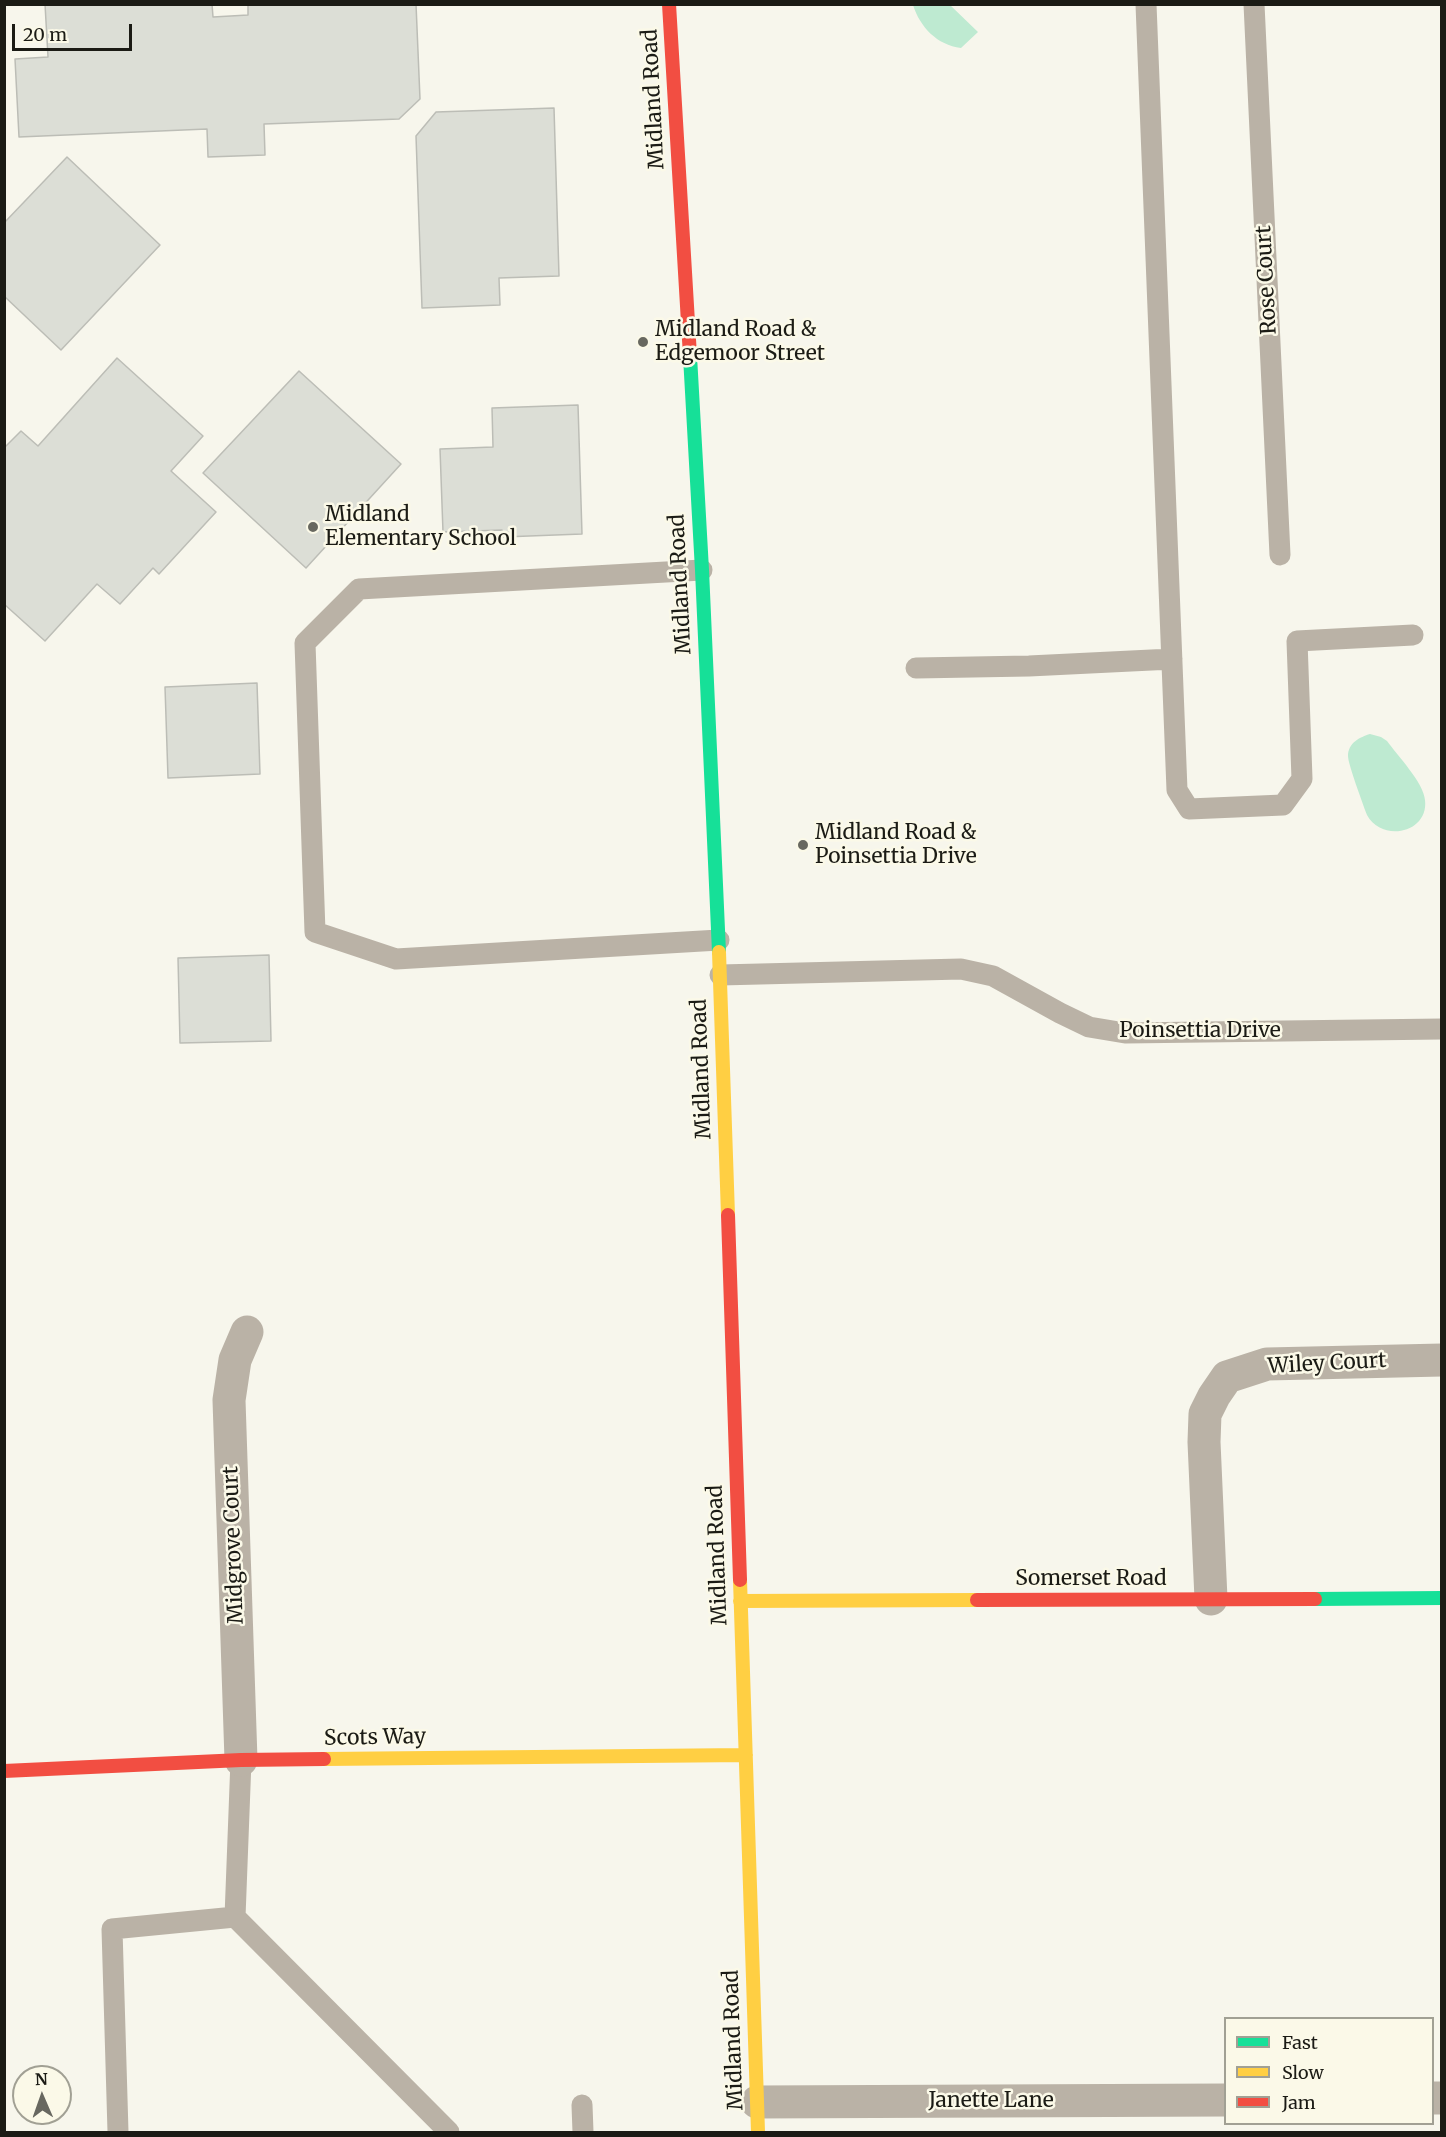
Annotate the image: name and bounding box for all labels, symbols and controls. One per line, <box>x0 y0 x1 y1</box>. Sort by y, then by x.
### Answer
scale bar <box>15 12 135 50</box>
text: 20 m <box>23 23 67 46</box>
street label: Midland Road <box>638 28 670 170</box>
street label: Rose Court <box>1252 225 1282 335</box>
place label: Midland Road & Edgemoor Street <box>655 317 825 367</box>
marker: Midland Road & Edgemoor Street <box>636 335 650 349</box>
place label: Midland Elementary School <box>325 502 516 552</box>
street label: Midland Road <box>665 513 697 655</box>
marker: Midland Elementary School <box>306 520 320 534</box>
place label: Midland Road & Poinsettia Drive <box>815 820 977 870</box>
marker: Midland Road & Poinsettia Drive <box>796 838 810 852</box>
street label: Midland Road <box>687 998 717 1140</box>
street label: Poinsettia Drive <box>1119 1018 1281 1044</box>
street label: Wiley Court <box>1267 1348 1387 1380</box>
street label: Midgrove Court <box>219 1466 249 1624</box>
street label: Midland Road <box>703 1484 733 1626</box>
street label: Somerset Road <box>1015 1566 1167 1592</box>
street label: Scots Way <box>324 1725 426 1751</box>
street label: Midland Road <box>719 1969 749 2111</box>
legend <box>1224 2017 1434 2125</box>
text: Fast <box>1282 2031 1318 2054</box>
text: Slow <box>1282 2061 1324 2084</box>
north arrow <box>12 2065 72 2125</box>
text: N <box>35 2069 48 2089</box>
street label: Janette Lane <box>928 2088 1054 2114</box>
text: Jam <box>1282 2091 1316 2114</box>

